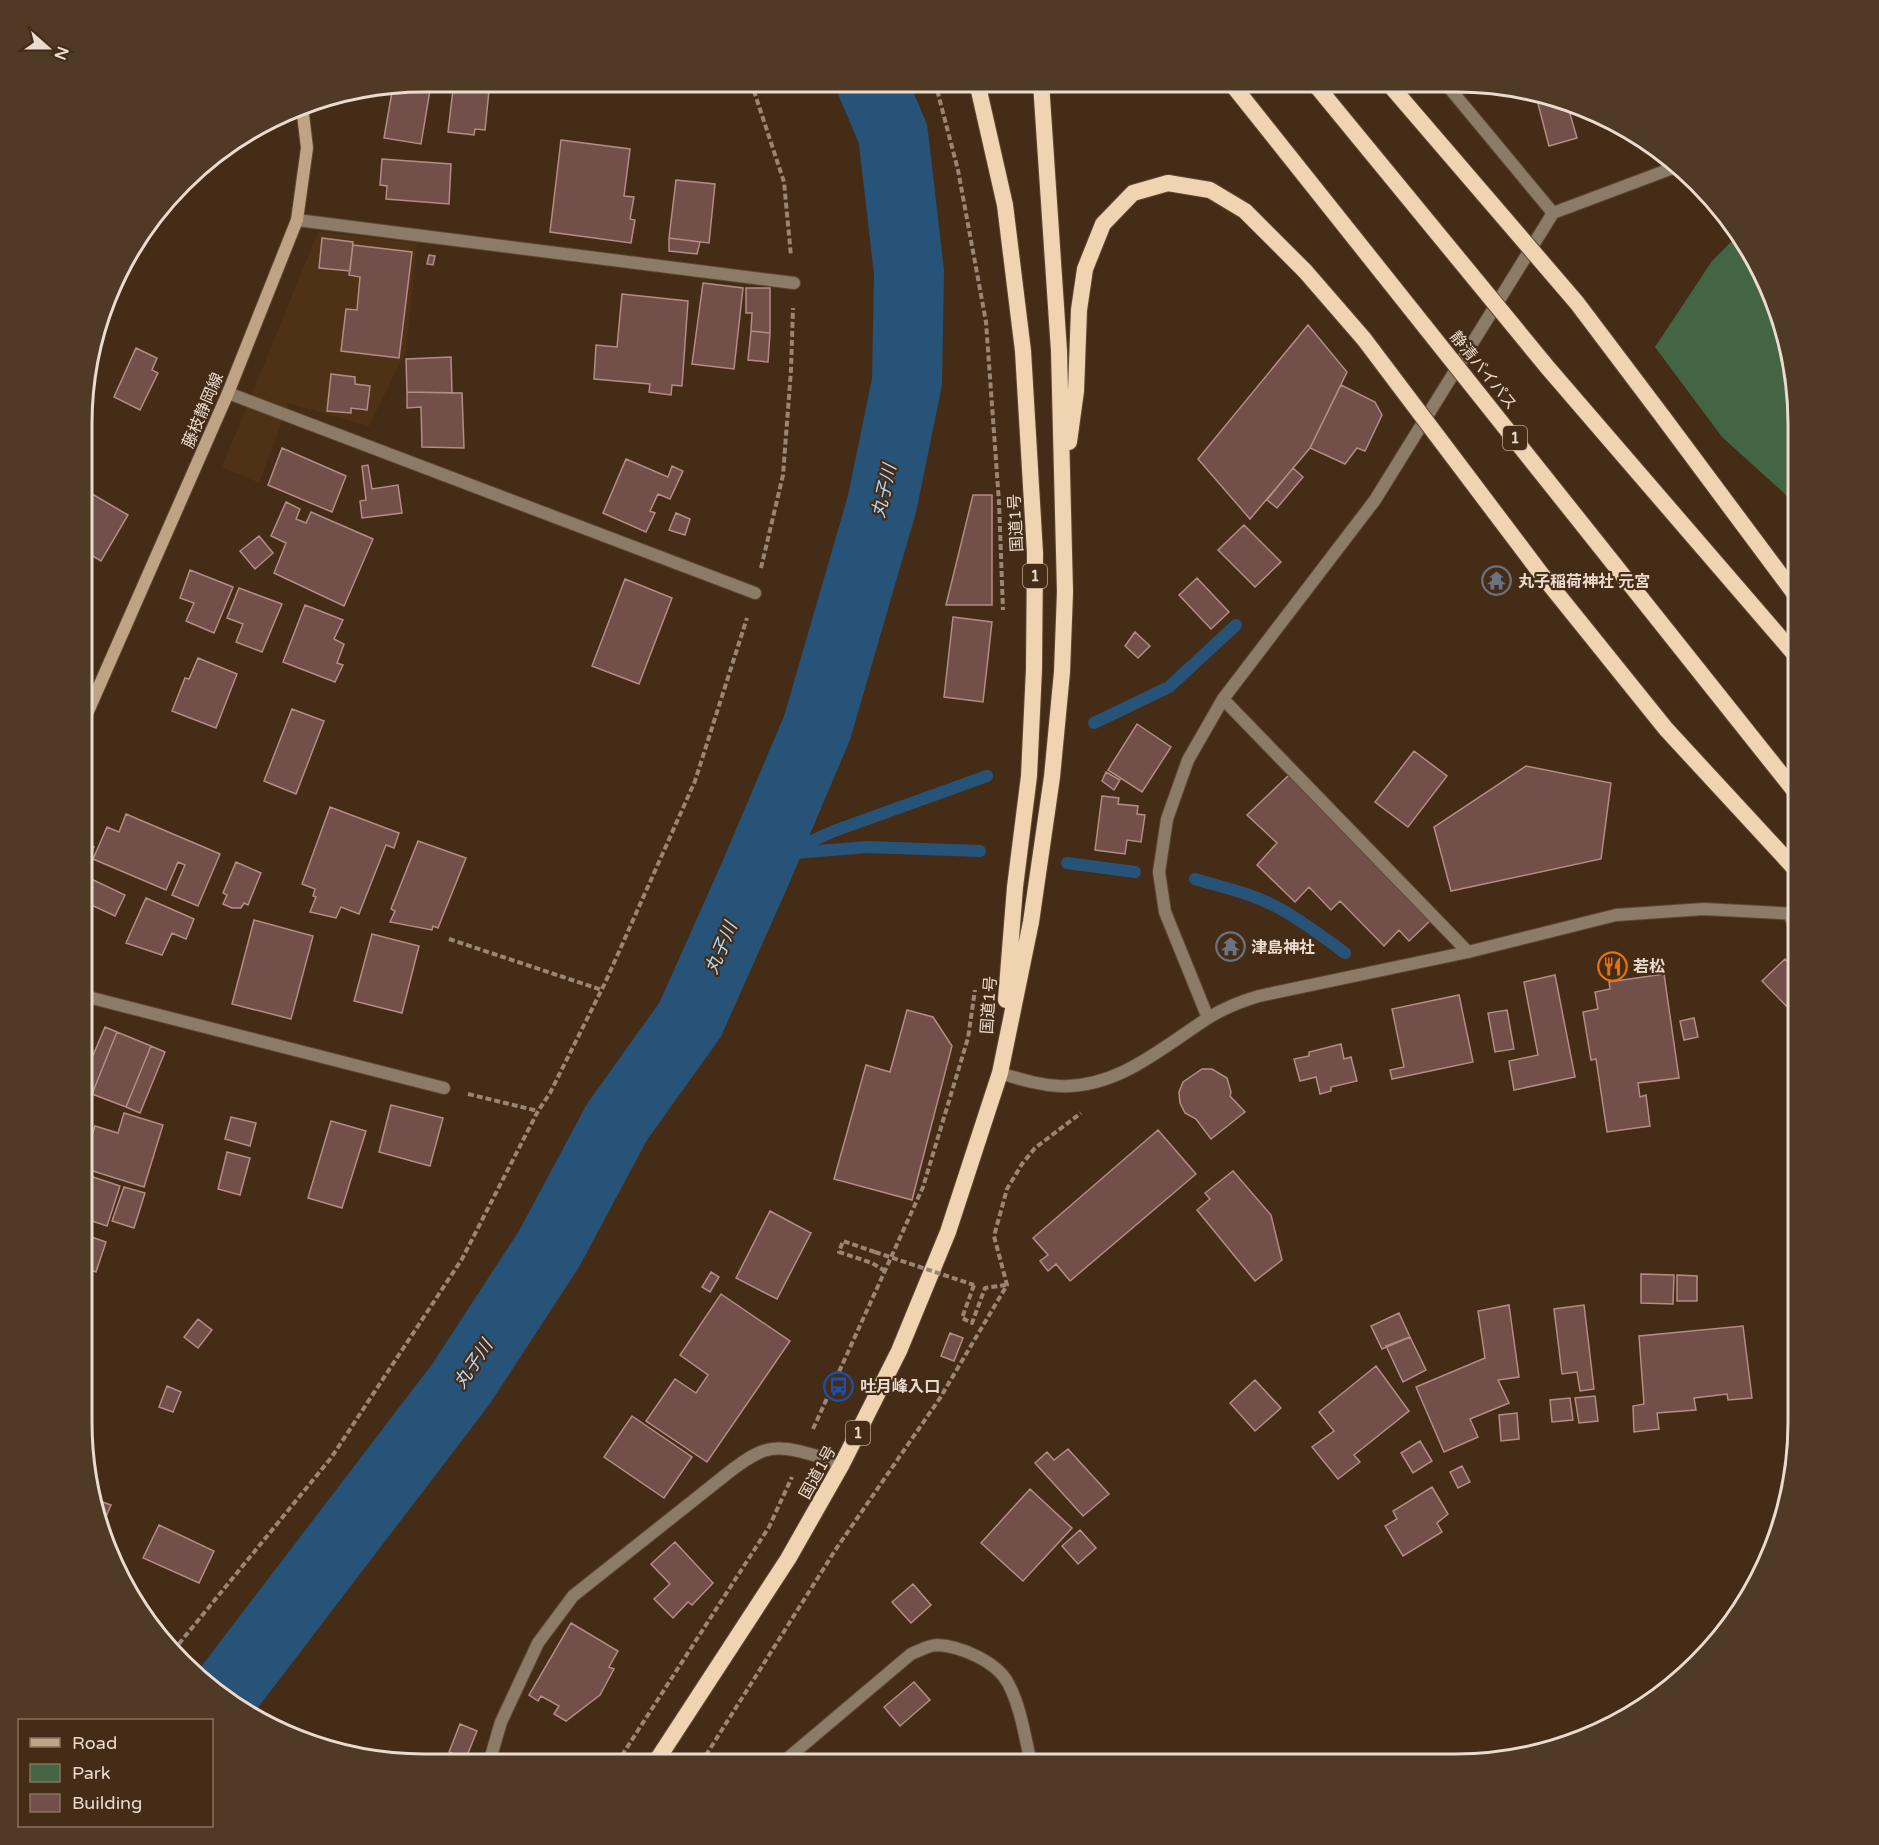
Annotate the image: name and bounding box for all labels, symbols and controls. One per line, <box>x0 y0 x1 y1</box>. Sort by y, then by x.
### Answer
north arrow <box>18 18 78 78</box>
text: N <box>49 43 73 63</box>
street label: 静清バイパス <box>1445 327 1521 414</box>
street label: 藤枝静岡線 <box>178 370 228 451</box>
road number: 1 <box>1503 426 1527 450</box>
water label: 丸子川 <box>867 460 901 520</box>
street label: 国道1号 <box>1004 493 1028 552</box>
road number: 1 <box>1023 564 1047 588</box>
temple icon: 丸子稲荷神社 元宮 <box>1481 565 1513 597</box>
place label: 丸子稲荷神社 元宮 <box>1518 572 1650 592</box>
water label: 丸子川 <box>700 917 742 977</box>
temple icon: 津島神社 <box>1214 931 1246 963</box>
place label: 津島神社 <box>1251 938 1315 958</box>
restaurant icon: 若松 <box>1596 950 1628 982</box>
place label: 若松 <box>1633 957 1665 977</box>
street label: 国道1号 <box>977 975 1001 1035</box>
water label: 丸子川 <box>449 1334 498 1393</box>
bus stop icon: 吐月峰入口 <box>823 1370 855 1402</box>
place label: 吐月峰入口 <box>860 1377 940 1397</box>
road number: 1 <box>846 1421 870 1445</box>
street label: 国道1号 <box>795 1442 841 1503</box>
legend <box>18 1719 213 1827</box>
text: Road <box>72 1732 117 1754</box>
text: Park <box>72 1762 111 1784</box>
text: Building <box>72 1792 142 1814</box>

